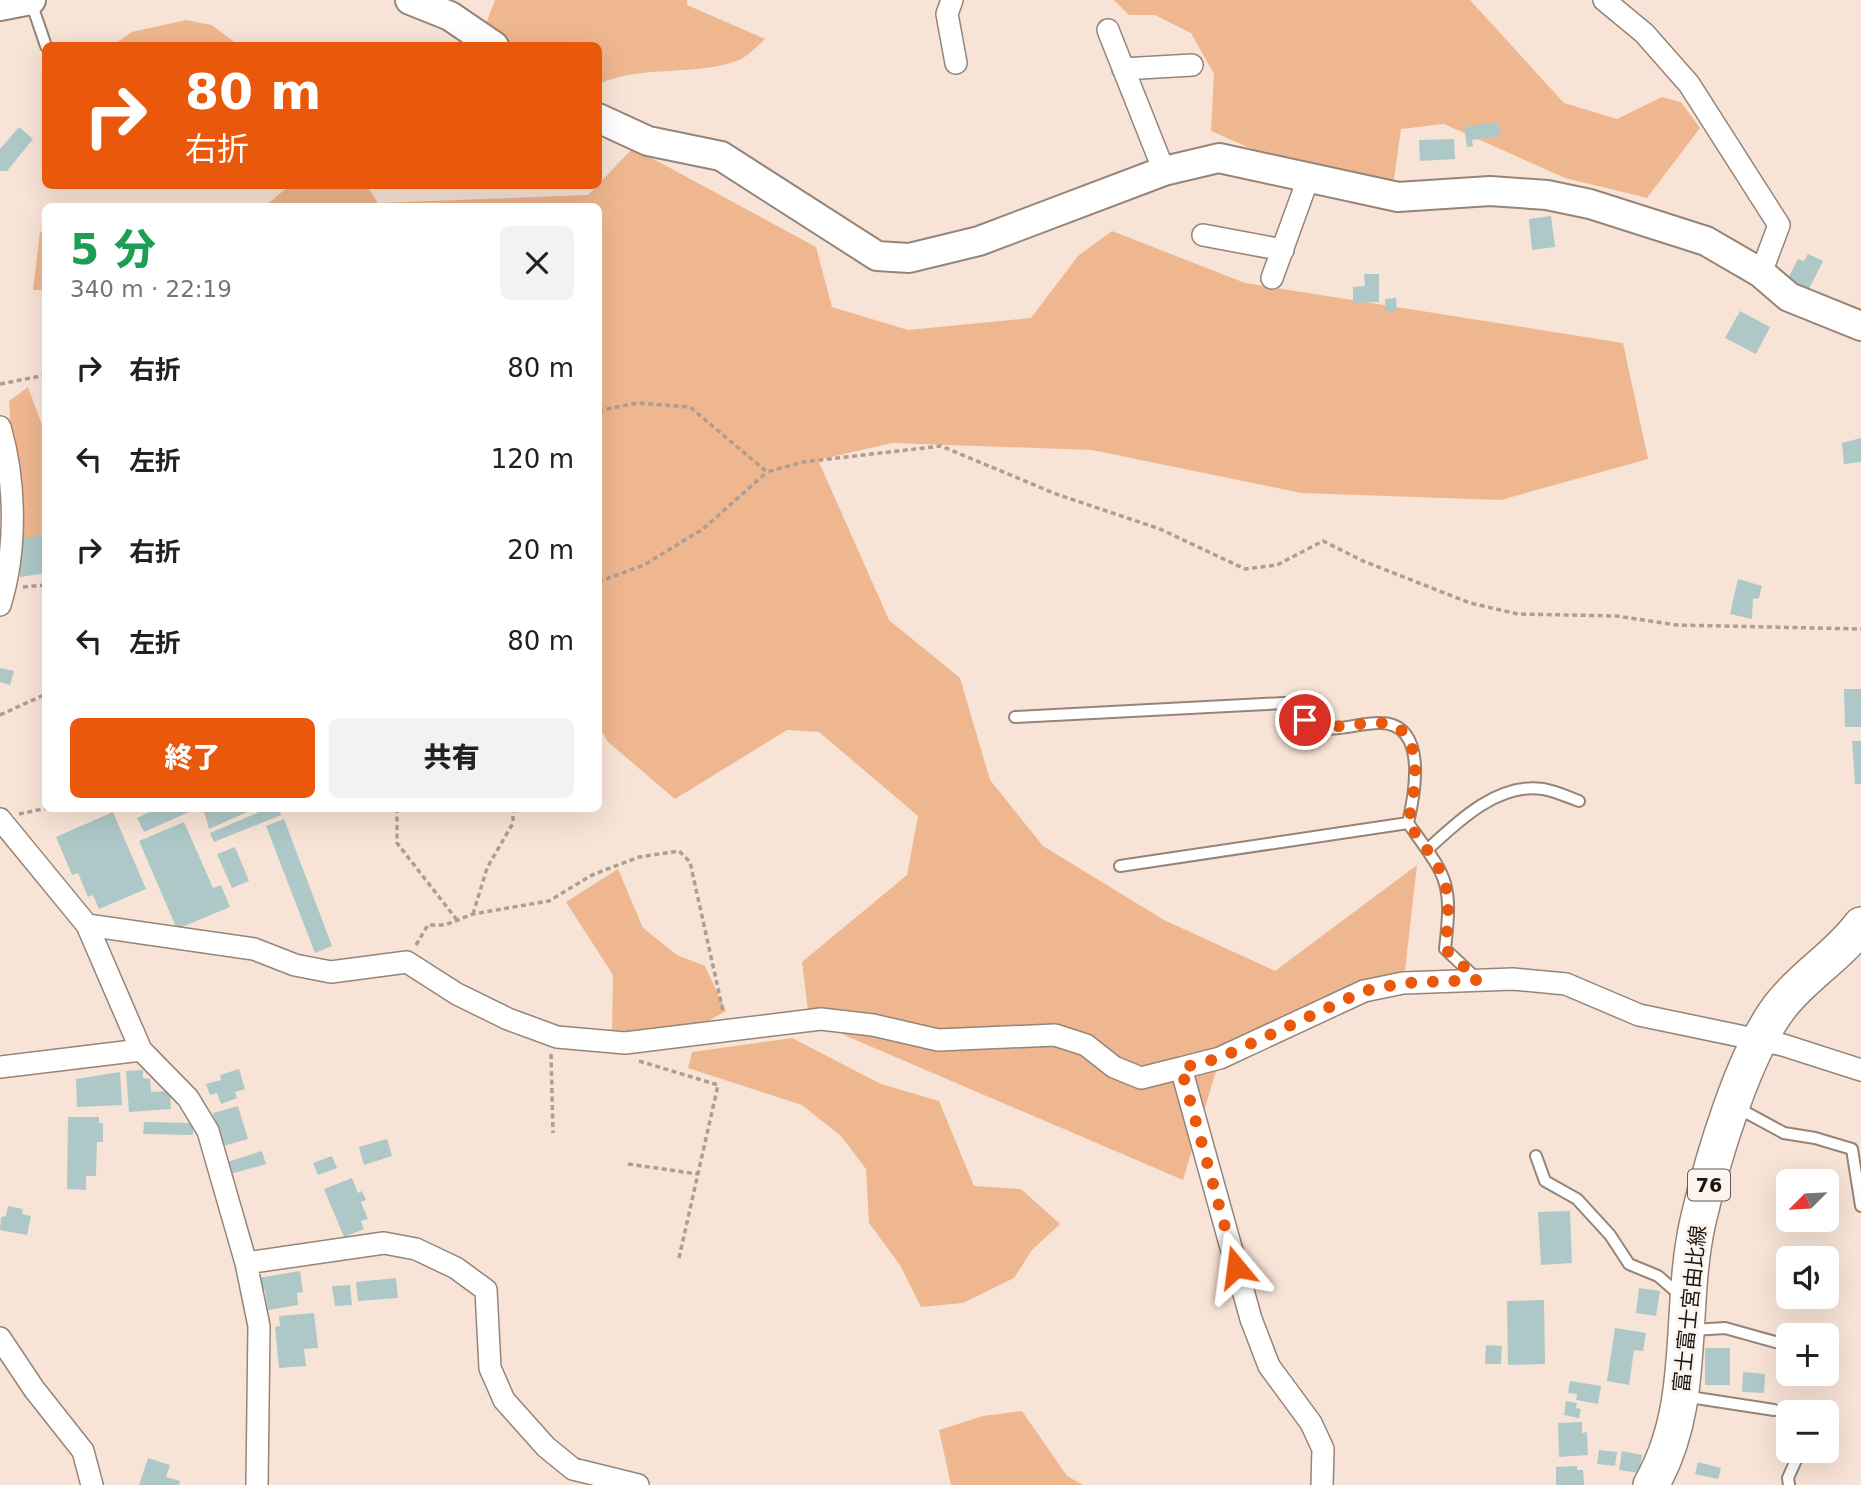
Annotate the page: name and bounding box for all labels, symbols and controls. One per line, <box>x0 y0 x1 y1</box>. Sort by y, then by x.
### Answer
text: 80 m <box>185 64 321 121</box>
icon: right <box>70 70 161 161</box>
text: 右折 <box>185 130 249 168</box>
text: 5 分 <box>70 225 156 274</box>
button: close <box>500 226 574 300</box>
text: 340 m · 22:19 <box>70 276 232 302</box>
icon: right <box>70 349 108 387</box>
text: 80 m <box>507 353 574 383</box>
text: 右折 <box>129 355 181 385</box>
icon: left <box>70 440 108 478</box>
text: 120 m <box>491 444 574 474</box>
text: 左折 <box>129 446 181 476</box>
icon: right <box>70 531 108 569</box>
text: 20 m <box>507 535 574 565</box>
text: 右折 <box>129 537 181 567</box>
icon: left <box>70 622 108 660</box>
text: 80 m <box>507 626 574 656</box>
text: 左折 <box>129 628 181 658</box>
pin <box>1275 690 1335 750</box>
icon: arrive <box>1286 701 1324 739</box>
button: 終了 <box>70 718 315 798</box>
button: 共有 <box>329 718 574 798</box>
north arrow <box>1776 1169 1839 1232</box>
map controls <box>1776 1169 1839 1463</box>
road number: 76 <box>1688 1170 1730 1200</box>
street label: 富士富士宮由比線 <box>1669 1224 1711 1394</box>
position arrow <box>1199 1230 1273 1304</box>
button: sound <box>1776 1246 1839 1309</box>
button: + <box>1776 1323 1839 1386</box>
button: − <box>1776 1400 1839 1463</box>

